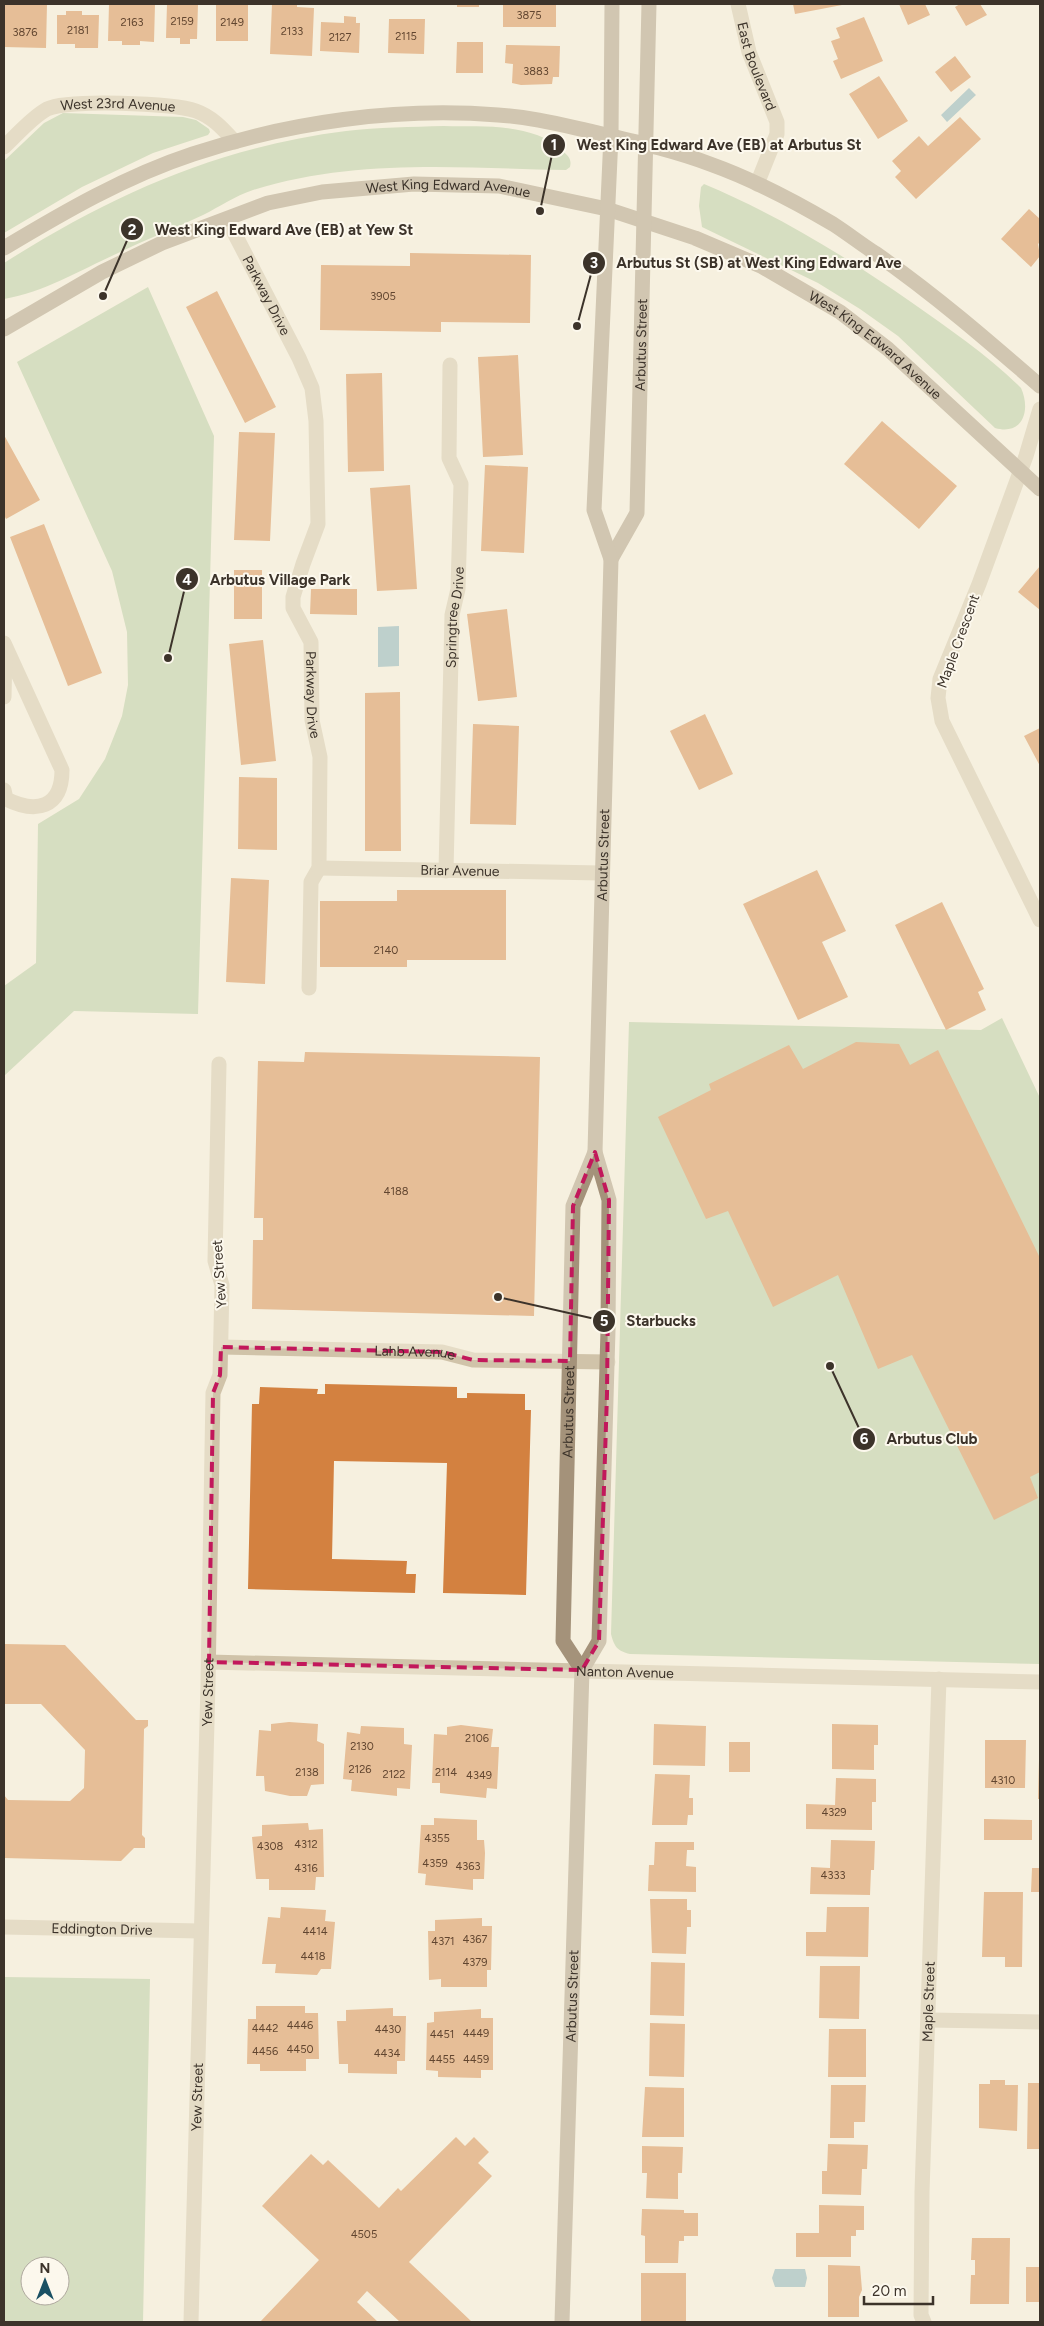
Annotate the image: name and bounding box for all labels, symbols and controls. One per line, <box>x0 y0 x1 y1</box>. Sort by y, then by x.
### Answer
house number: 3875 <box>517 9 541 22</box>
house number: 2159 <box>170 15 194 28</box>
house number: 2163 <box>121 16 143 29</box>
house number: 2149 <box>220 16 244 29</box>
street label: East Boulevard <box>733 20 780 113</box>
house number: 2181 <box>67 24 89 37</box>
house number: 2133 <box>281 25 303 38</box>
house number: 3876 <box>13 26 37 39</box>
house number: 2115 <box>395 30 417 43</box>
house number: 2127 <box>329 31 351 44</box>
house number: 3883 <box>523 65 549 78</box>
street label: West 23rd Avenue <box>60 95 177 116</box>
callout: West King Edward Ave (EB) at Arbutus St <box>541 130 871 160</box>
text: 1 <box>551 136 557 154</box>
text: West King Edward Ave (EB) at Arbutus St <box>576 136 862 154</box>
street label: West King Edward Avenue <box>365 176 532 202</box>
callout: West King Edward Ave (EB) at Yew St <box>120 214 424 244</box>
text: 2 <box>128 221 137 239</box>
text: West King Edward Ave (EB) at Yew St <box>155 221 413 239</box>
callout: Arbutus St (SB) at West King Edward Ave <box>581 248 911 278</box>
street label: Parkway Drive <box>238 253 294 339</box>
text: 3 <box>590 254 598 272</box>
text: Arbutus St (SB) at West King Edward Ave <box>616 254 902 272</box>
street label: West King Edward Avenue <box>805 288 945 403</box>
house number: 3905 <box>370 290 396 303</box>
street label: Arbutus Street <box>632 298 651 391</box>
callout: Arbutus Village Park <box>175 564 361 594</box>
street label: Springtree Drive <box>443 566 468 668</box>
text: 4 <box>182 571 192 589</box>
text: Arbutus Village Park <box>210 571 350 589</box>
street label: Maple Crescent <box>934 592 983 690</box>
street label: Parkway Drive <box>302 651 324 741</box>
street label: Arbutus Street <box>594 809 613 902</box>
street label: Briar Avenue <box>420 862 500 880</box>
house number: 2140 <box>374 944 398 957</box>
house number: 4188 <box>384 1185 409 1198</box>
street label: Yew Street <box>209 1239 230 1309</box>
callout: Starbucks <box>592 1306 706 1336</box>
text: 5 <box>600 1312 609 1330</box>
text: Starbucks <box>626 1312 696 1330</box>
street label: Lahb Avenue <box>374 1342 458 1364</box>
street label: Arbutus Street <box>559 1365 578 1458</box>
callout: Arbutus Club <box>852 1424 988 1454</box>
text: 6 <box>860 1430 869 1448</box>
text: Arbutus Club <box>887 1430 978 1448</box>
street label: Yew Street <box>199 1658 217 1727</box>
street label: Nanton Avenue <box>576 1663 674 1682</box>
house number: 2106 <box>465 1732 489 1745</box>
house number: 2130 <box>350 1740 374 1753</box>
house number: 2126 <box>348 1763 372 1776</box>
house number: 2138 <box>295 1766 319 1779</box>
house number: 2114 <box>435 1766 457 1779</box>
house number: 2122 <box>383 1768 406 1781</box>
house number: 4349 <box>466 1769 492 1782</box>
house number: 4310 <box>991 1774 1015 1787</box>
house number: 4329 <box>821 1806 847 1819</box>
house number: 4355 <box>424 1832 450 1845</box>
house number: 4312 <box>294 1838 318 1851</box>
house number: 4308 <box>257 1840 284 1853</box>
house number: 4359 <box>422 1857 448 1870</box>
house number: 4363 <box>455 1860 481 1873</box>
house number: 4316 <box>294 1862 318 1875</box>
house number: 4333 <box>821 1869 845 1882</box>
street label: Eddington Drive <box>51 1920 153 1939</box>
house number: 4414 <box>302 1925 328 1938</box>
house number: 4367 <box>463 1933 488 1946</box>
house number: 4371 <box>431 1935 455 1948</box>
house number: 4418 <box>301 1950 326 1963</box>
street label: Arbutus Street <box>563 1950 582 2043</box>
house number: 4379 <box>463 1956 487 1969</box>
street label: Maple Street <box>919 1961 939 2042</box>
house number: 4446 <box>287 2019 313 2032</box>
house number: 4442 <box>252 2022 278 2035</box>
house number: 4430 <box>375 2023 401 2036</box>
house number: 4449 <box>463 2027 489 2040</box>
house number: 4451 <box>430 2028 454 2041</box>
house number: 4450 <box>286 2043 314 2056</box>
house number: 4456 <box>252 2045 278 2058</box>
house number: 4434 <box>374 2047 400 2060</box>
house number: 4455 <box>429 2053 455 2066</box>
house number: 4459 <box>463 2053 489 2066</box>
street label: Yew Street <box>188 2062 207 2132</box>
house number: 4505 <box>351 2228 377 2241</box>
north arrow <box>20 2256 70 2306</box>
text: N <box>40 2260 50 2277</box>
scale bar <box>864 2274 933 2306</box>
text: 20 m <box>872 2282 906 2300</box>

